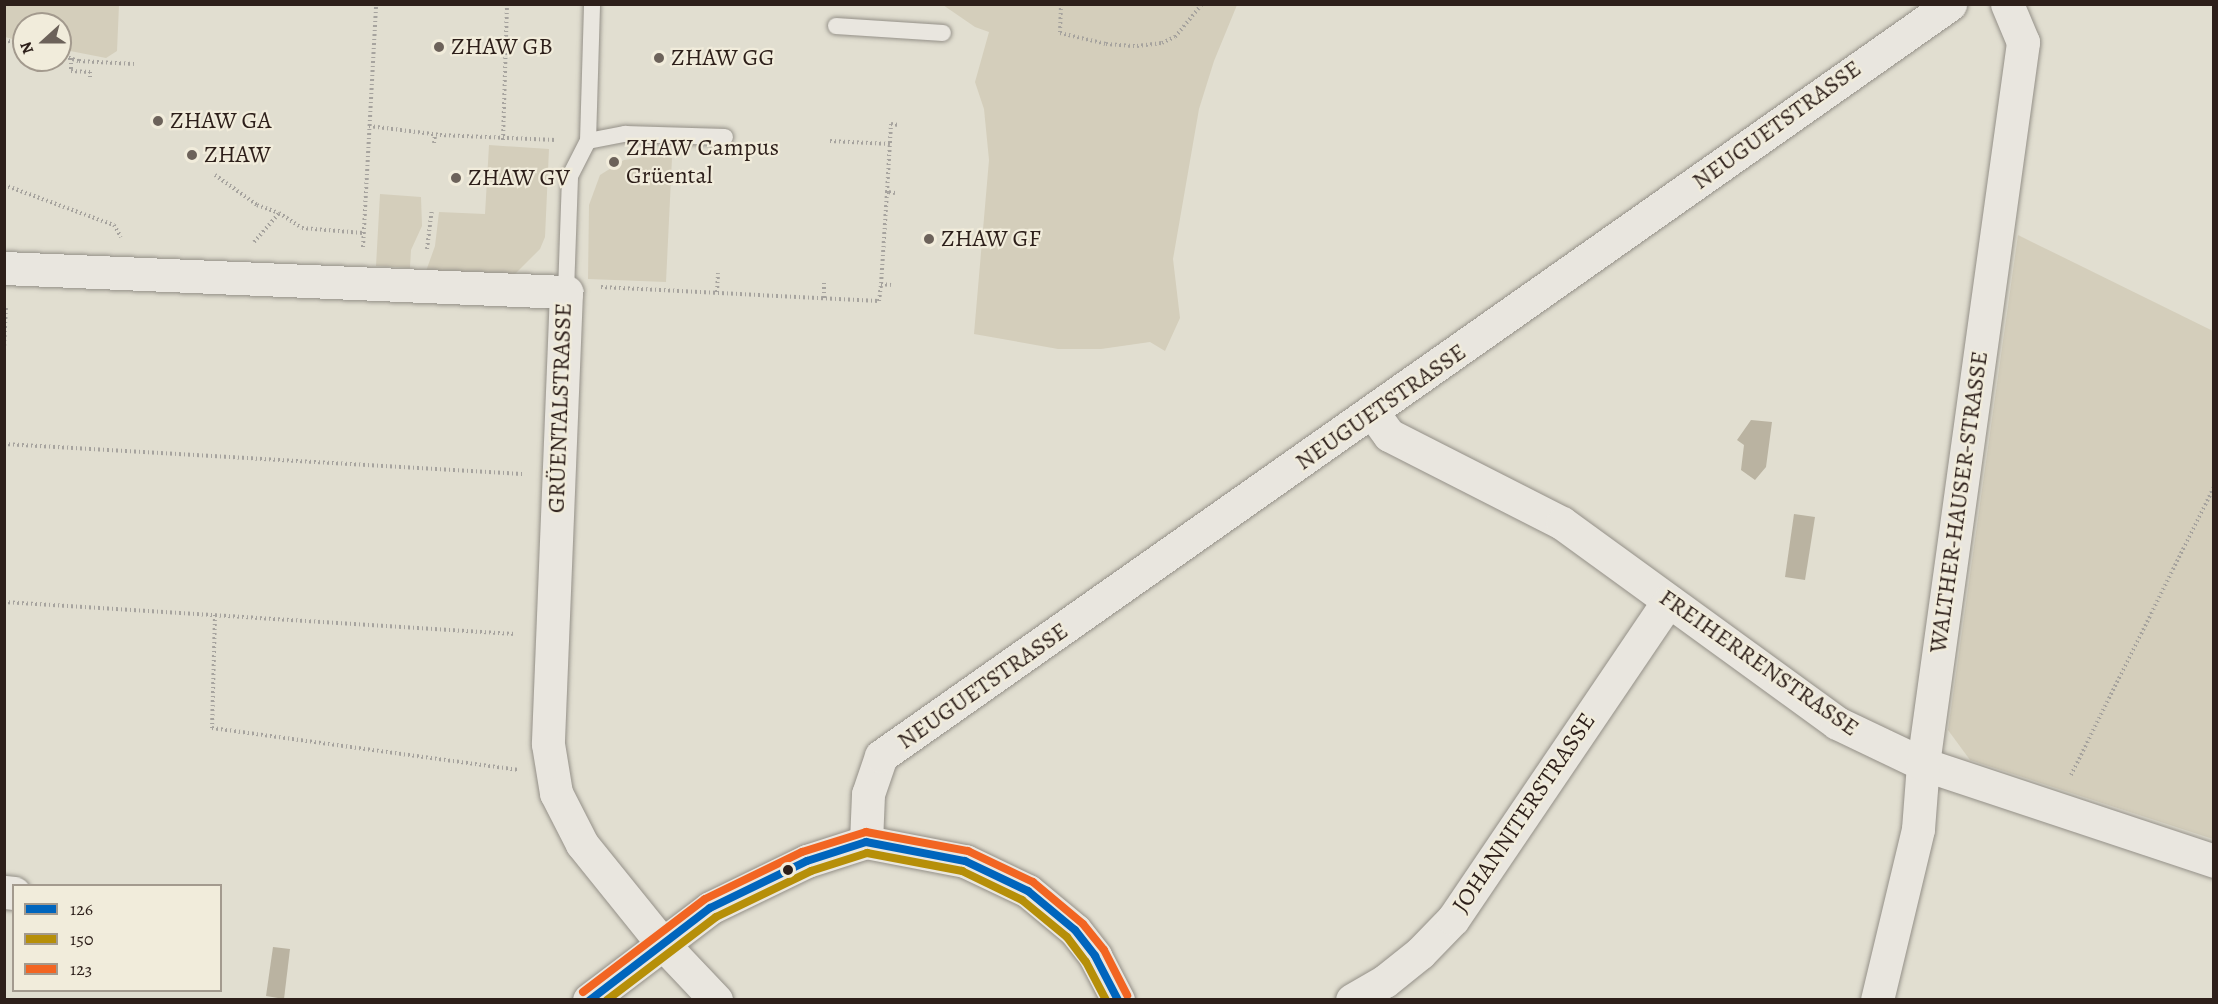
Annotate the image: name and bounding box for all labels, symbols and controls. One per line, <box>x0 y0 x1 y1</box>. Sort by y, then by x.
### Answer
north arrow <box>12 12 72 72</box>
place label: ZHAW GB <box>451 33 553 61</box>
text: N <box>15 38 39 57</box>
marker: ZHAW GB <box>432 40 446 54</box>
place label: ZHAW GG <box>671 44 775 72</box>
marker: ZHAW GG <box>652 51 666 65</box>
street label: NEUGUETSTRASSE <box>1687 54 1867 196</box>
place label: ZHAW GA <box>170 107 272 135</box>
marker: ZHAW GA <box>151 114 165 128</box>
place label: ZHAW Campus Grüental <box>626 134 779 190</box>
place label: ZHAW <box>204 141 271 169</box>
marker: ZHAW <box>185 148 199 162</box>
marker: ZHAW Campus Grüental <box>607 155 621 169</box>
place label: ZHAW GV <box>468 164 570 192</box>
marker: ZHAW GV <box>449 171 463 185</box>
place label: ZHAW GF <box>941 225 1041 253</box>
marker: ZHAW GF <box>922 232 936 246</box>
street label: GRÜENTALSTRASSE <box>542 302 578 514</box>
street label: NEUGUETSTRASSE <box>1290 337 1472 477</box>
street label: WALTHER-HAUSER-STRASSE <box>1924 349 1994 655</box>
street label: FREIHERRENSTRASSE <box>1654 583 1864 743</box>
street label: NEUGUETSTRASSE <box>892 616 1074 756</box>
street label: JOHANNITERSTRASSE <box>1446 707 1602 919</box>
unlabelled marker <box>782 864 794 876</box>
legend <box>12 884 222 992</box>
text: 126 <box>70 897 93 921</box>
text: 150 <box>70 927 94 951</box>
text: 123 <box>70 957 92 981</box>

